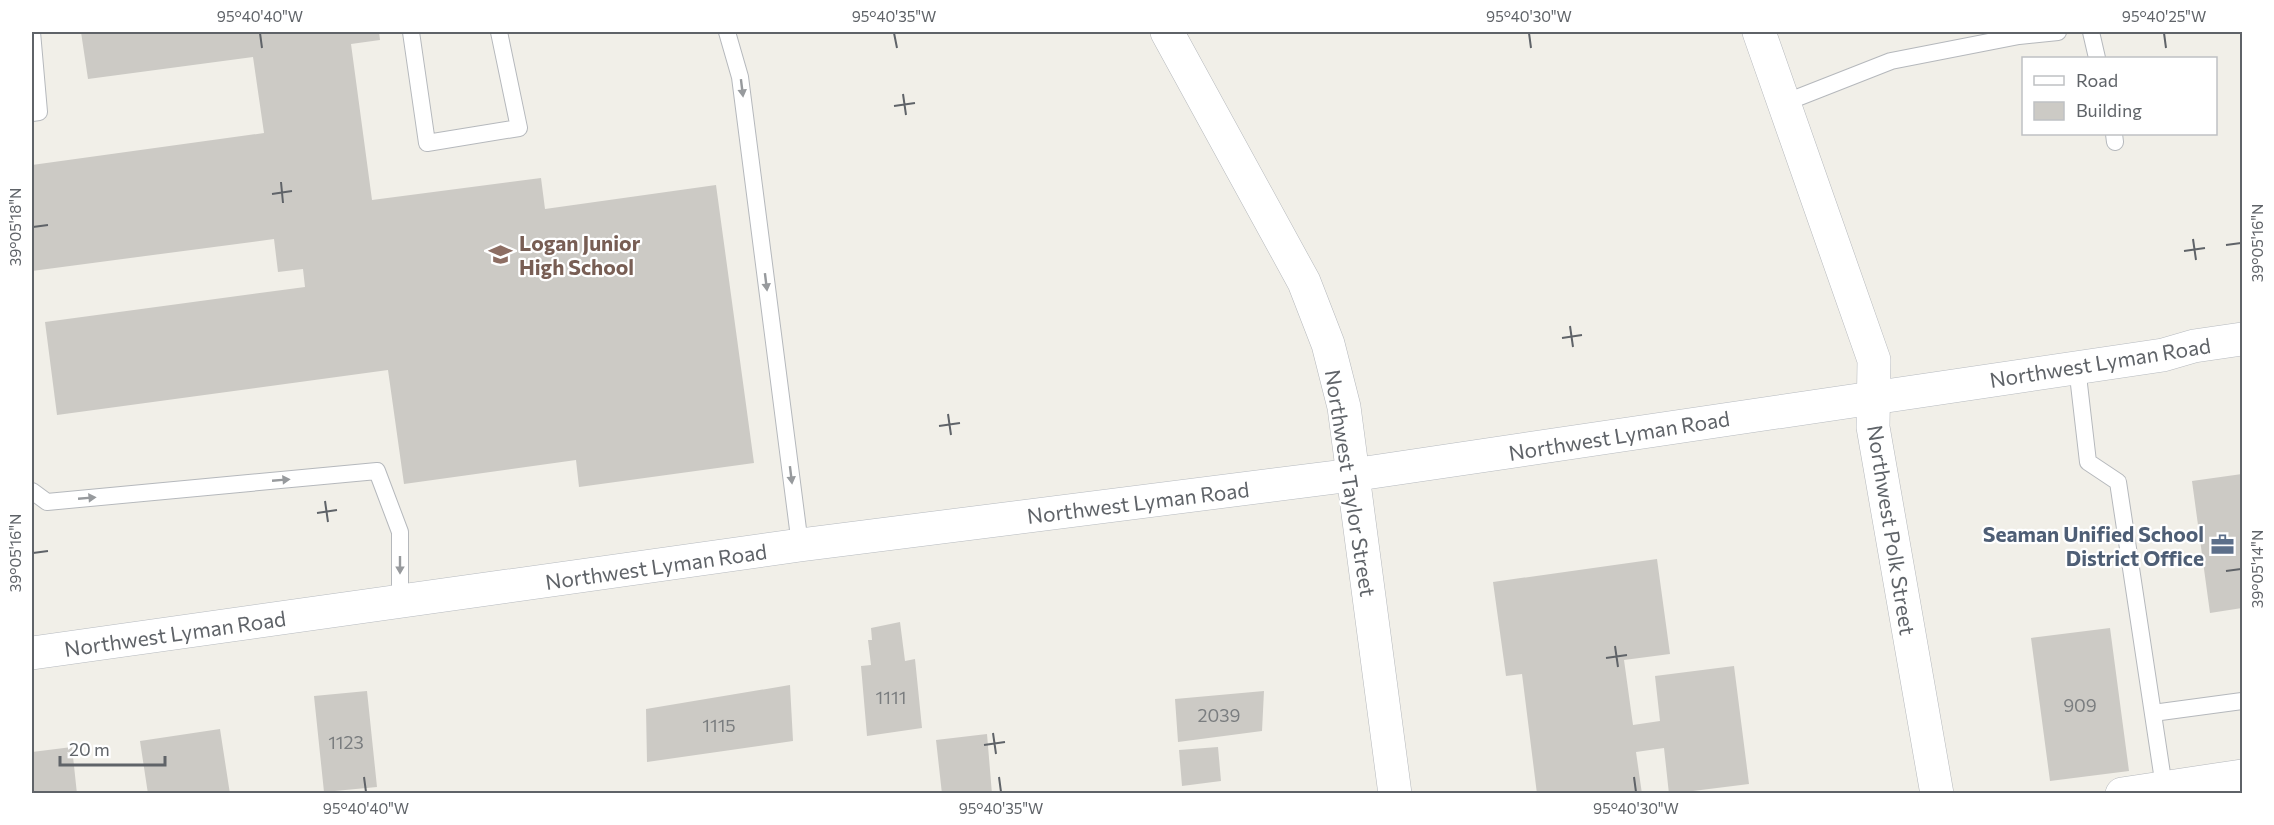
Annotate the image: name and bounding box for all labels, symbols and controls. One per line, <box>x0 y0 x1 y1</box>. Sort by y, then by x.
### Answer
text: 95°40'40"W <box>217 7 303 25</box>
text: 95°40'35"W <box>852 7 936 25</box>
text: 95°40'30"W <box>1486 7 1572 25</box>
text: 95°40'25"W <box>2122 7 2206 25</box>
legend <box>2022 57 2217 135</box>
text: Road <box>2076 69 2118 91</box>
one-way arrow <box>737 79 746 98</box>
text: Building <box>2076 99 2142 121</box>
text: 39°05'18"N <box>6 188 24 266</box>
text: 39°05'16"N <box>2248 204 2266 282</box>
place label: Logan Junior High School <box>519 230 641 279</box>
school or university icon: Logan Junior High School <box>488 241 514 267</box>
one-way arrow <box>762 272 771 291</box>
street label: Northwest Lyman Road <box>1988 332 2212 392</box>
street label: Northwest Taylor Street <box>1321 368 1381 598</box>
street label: Northwest Lyman Road <box>1507 405 1731 465</box>
street label: Northwest Polk Street <box>1863 423 1921 637</box>
one-way arrow <box>786 466 796 485</box>
one-way arrow <box>271 475 290 485</box>
street label: Northwest Lyman Road <box>1026 476 1250 528</box>
one-way arrow <box>77 493 96 503</box>
text: 39°05'16"N <box>6 514 24 592</box>
place label: Seaman Unified School District Office <box>1983 521 2204 570</box>
text: 39°05'14"N <box>2248 530 2266 608</box>
office icon: Seaman Unified School District Office <box>2209 532 2235 558</box>
street label: Northwest Lyman Road <box>544 538 768 594</box>
one-way arrow <box>395 556 405 575</box>
street label: Northwest Lyman Road <box>63 605 287 661</box>
house number: 1111 <box>876 686 906 708</box>
house number: 909 <box>2063 694 2097 716</box>
house number: 2039 <box>1198 704 1240 726</box>
house number: 1115 <box>702 714 736 736</box>
scale bar <box>60 729 165 767</box>
house number: 1123 <box>328 731 364 753</box>
text: 20 m <box>69 738 110 760</box>
text: 95°40'40"W <box>323 799 409 817</box>
text: 95°40'35"W <box>959 799 1043 817</box>
text: 95°40'30"W <box>1593 799 1679 817</box>

